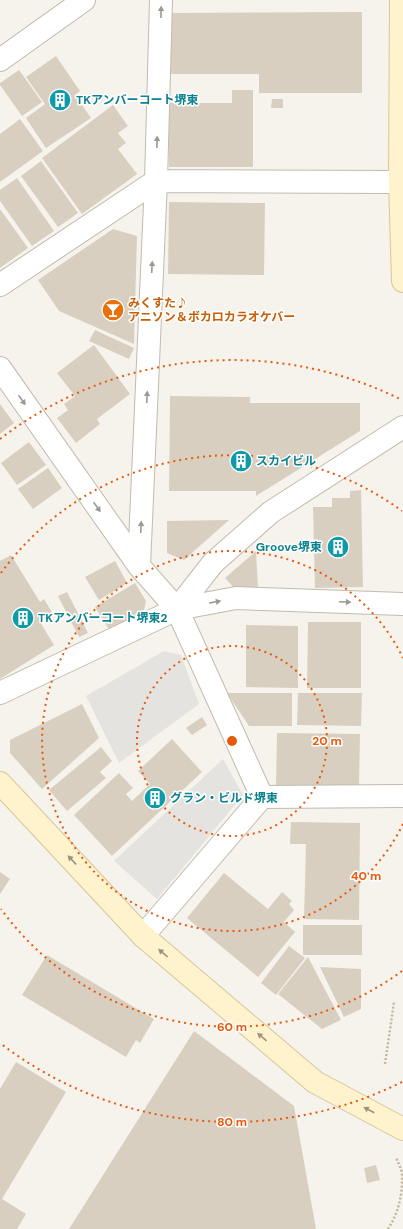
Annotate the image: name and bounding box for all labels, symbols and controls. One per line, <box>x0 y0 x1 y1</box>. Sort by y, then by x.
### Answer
one-way arrow <box>157 6 164 18</box>
building icon: TKアンバーコート堺東 <box>47 87 73 113</box>
place label: TKアンバーコート堺東 <box>76 92 199 108</box>
one-way arrow <box>154 135 160 148</box>
one-way arrow <box>149 261 156 273</box>
place label: みくすた♪ アニソン＆ボカロカラオケバー <box>128 295 295 325</box>
bar icon: みくすた♪ アニソン＆ボカロカラオケバー <box>100 297 126 323</box>
one-way arrow <box>143 391 150 403</box>
one-way arrow <box>18 395 27 406</box>
building icon: スカイビル <box>228 448 254 474</box>
place label: スカイビル <box>256 453 316 469</box>
one-way arrow <box>93 501 101 512</box>
one-way arrow <box>138 520 144 533</box>
building icon: Groove堺東 <box>325 534 351 560</box>
place label: Groove堺東 <box>256 539 322 555</box>
one-way arrow <box>209 599 221 605</box>
one-way arrow <box>339 599 352 605</box>
building icon: TKアンバーコート堺東2 <box>10 605 36 631</box>
place label: TKアンバーコート堺東2 <box>38 610 168 626</box>
text: 20 m <box>312 733 342 749</box>
centre of rings <box>225 734 239 748</box>
building icon: グラン・ビルド堺東 <box>142 785 168 811</box>
place label: グラン・ビルド堺東 <box>170 790 278 806</box>
one-way arrow <box>67 855 77 865</box>
text: 40 m <box>351 868 381 884</box>
one-way arrow <box>157 949 168 958</box>
text: 60 m <box>217 1019 247 1035</box>
one-way arrow <box>257 1033 268 1042</box>
one-way arrow <box>363 1107 374 1114</box>
text: 80 m <box>217 1114 247 1130</box>

